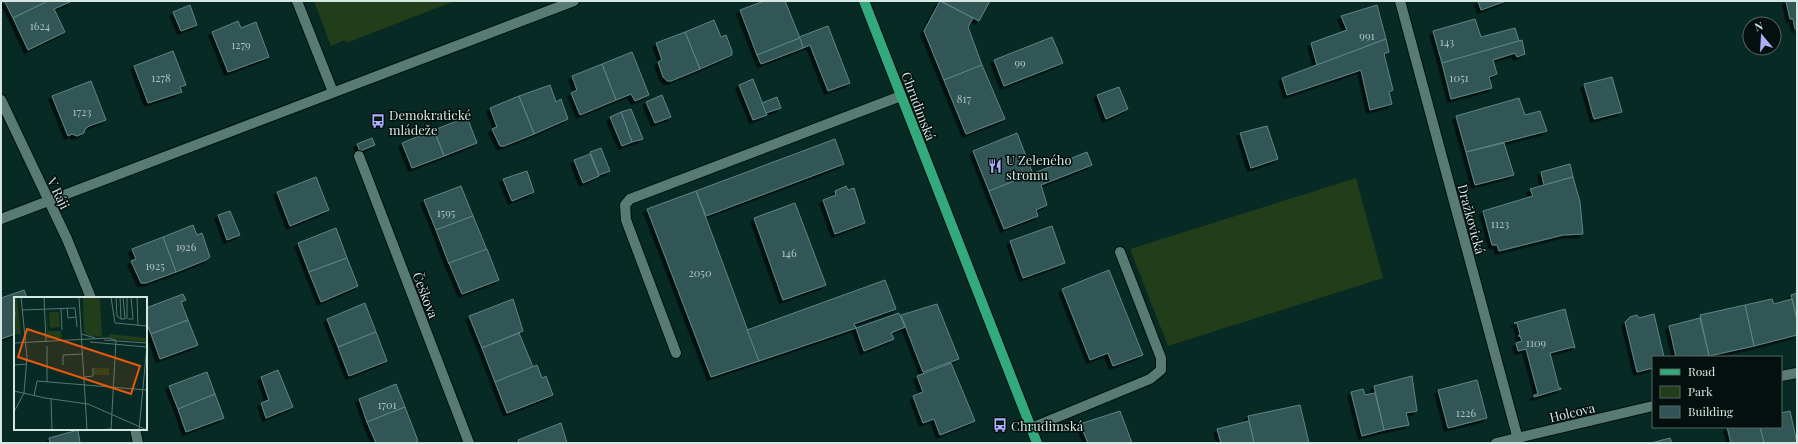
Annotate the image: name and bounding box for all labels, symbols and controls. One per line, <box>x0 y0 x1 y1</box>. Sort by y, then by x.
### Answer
north arrow <box>1742 16 1782 56</box>
house number: 1624 <box>30 18 51 33</box>
text: N <box>1753 18 1765 34</box>
house number: 991 <box>1359 28 1375 43</box>
house number: 143 <box>1440 34 1454 49</box>
house number: 1279 <box>231 37 251 52</box>
house number: 99 <box>1014 55 1026 70</box>
street label: Chrudimská <box>898 69 940 143</box>
house number: 1278 <box>151 70 171 85</box>
house number: 1051 <box>1449 70 1469 85</box>
house number: 817 <box>957 91 972 106</box>
house number: 1723 <box>73 104 91 119</box>
place label: Demokratické mládeže <box>389 106 471 138</box>
bus stop icon: Demokratické mládeže <box>370 113 386 129</box>
place label: U Zeleného stromu <box>1006 151 1072 183</box>
restaurant icon: U Zeleného stromu <box>987 158 1003 174</box>
street label: V Ráji <box>44 173 74 212</box>
street label: Dražkovická <box>1455 182 1490 256</box>
house number: 1595 <box>437 205 456 220</box>
house number: 1123 <box>1491 216 1509 231</box>
house number: 1926 <box>176 239 197 254</box>
house number: 146 <box>781 245 797 260</box>
house number: 1925 <box>145 258 165 273</box>
house number: 2050 <box>688 265 712 280</box>
street label: Češkova <box>409 270 443 321</box>
inset map <box>14 297 147 430</box>
house number: 1109 <box>1526 335 1547 350</box>
legend <box>1652 356 1782 428</box>
text: Road <box>1688 363 1715 379</box>
text: Park <box>1688 383 1713 399</box>
house number: 1701 <box>377 397 397 412</box>
street label: Holcova <box>1548 398 1597 425</box>
text: Building <box>1688 403 1734 419</box>
house number: 1226 <box>1456 405 1476 420</box>
bus stop icon: Chrudimská <box>992 417 1008 433</box>
place label: Chrudimská <box>1011 417 1084 434</box>

